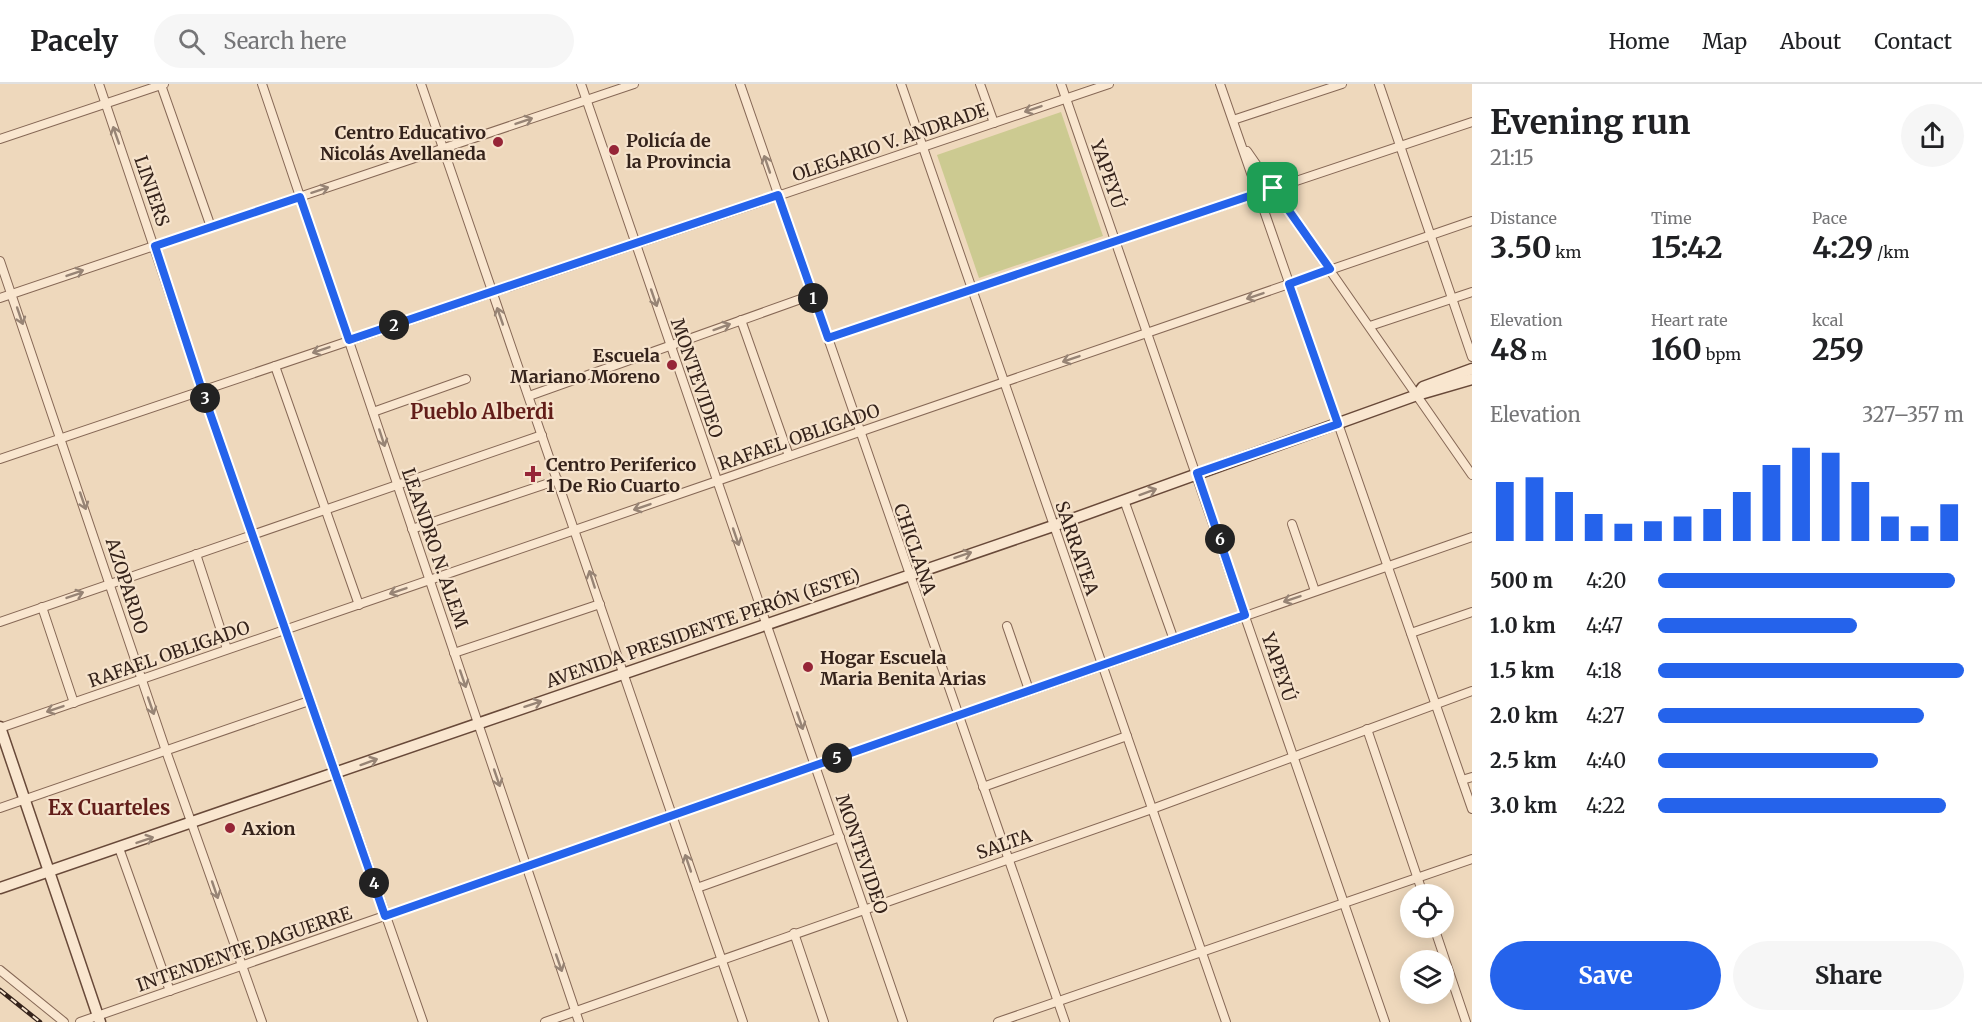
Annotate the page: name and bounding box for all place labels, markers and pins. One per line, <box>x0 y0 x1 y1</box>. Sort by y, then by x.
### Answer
place label: Centro Educativo Nicolás Avellaneda <box>320 121 486 165</box>
place label: Policía de la Provincia <box>626 129 731 173</box>
marker: Centro Educativo Nicolás Avellaneda <box>491 135 505 149</box>
marker: Policía de la Provincia <box>607 143 621 157</box>
pin <box>1247 162 1298 213</box>
pin: 1 <box>798 283 828 313</box>
pin: 2 <box>379 310 409 340</box>
place label: Escuela Mariano Moreno <box>510 344 660 388</box>
marker: Escuela Mariano Moreno <box>665 358 679 372</box>
pin: 3 <box>190 383 220 413</box>
place label: Centro Periferico 1 De Rio Cuarto <box>546 453 697 497</box>
marker: Centro Periferico 1 De Rio Cuarto <box>524 465 542 483</box>
pin: 6 <box>1205 524 1235 554</box>
place label: Hogar Escuela Maria Benita Arias <box>820 646 986 690</box>
marker: Hogar Escuela Maria Benita Arias <box>801 660 815 674</box>
pin: 5 <box>822 743 852 773</box>
place label: Axion <box>241 817 295 840</box>
marker: Axion <box>223 821 237 835</box>
pin: 4 <box>359 868 389 898</box>

